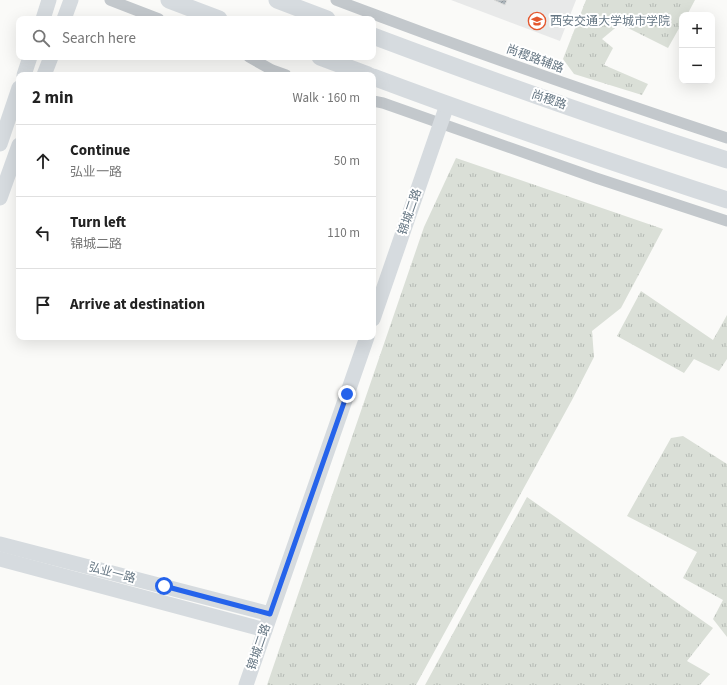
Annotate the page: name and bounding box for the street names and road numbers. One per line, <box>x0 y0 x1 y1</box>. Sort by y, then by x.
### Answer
street label: 尚稷路辅路 <box>504 41 566 77</box>
street label: 尚稷路 <box>529 86 569 114</box>
street label: 锦城二路 <box>394 187 426 237</box>
street label: 弘业一路 <box>87 559 137 587</box>
street label: 锦城二路 <box>243 622 275 672</box>

